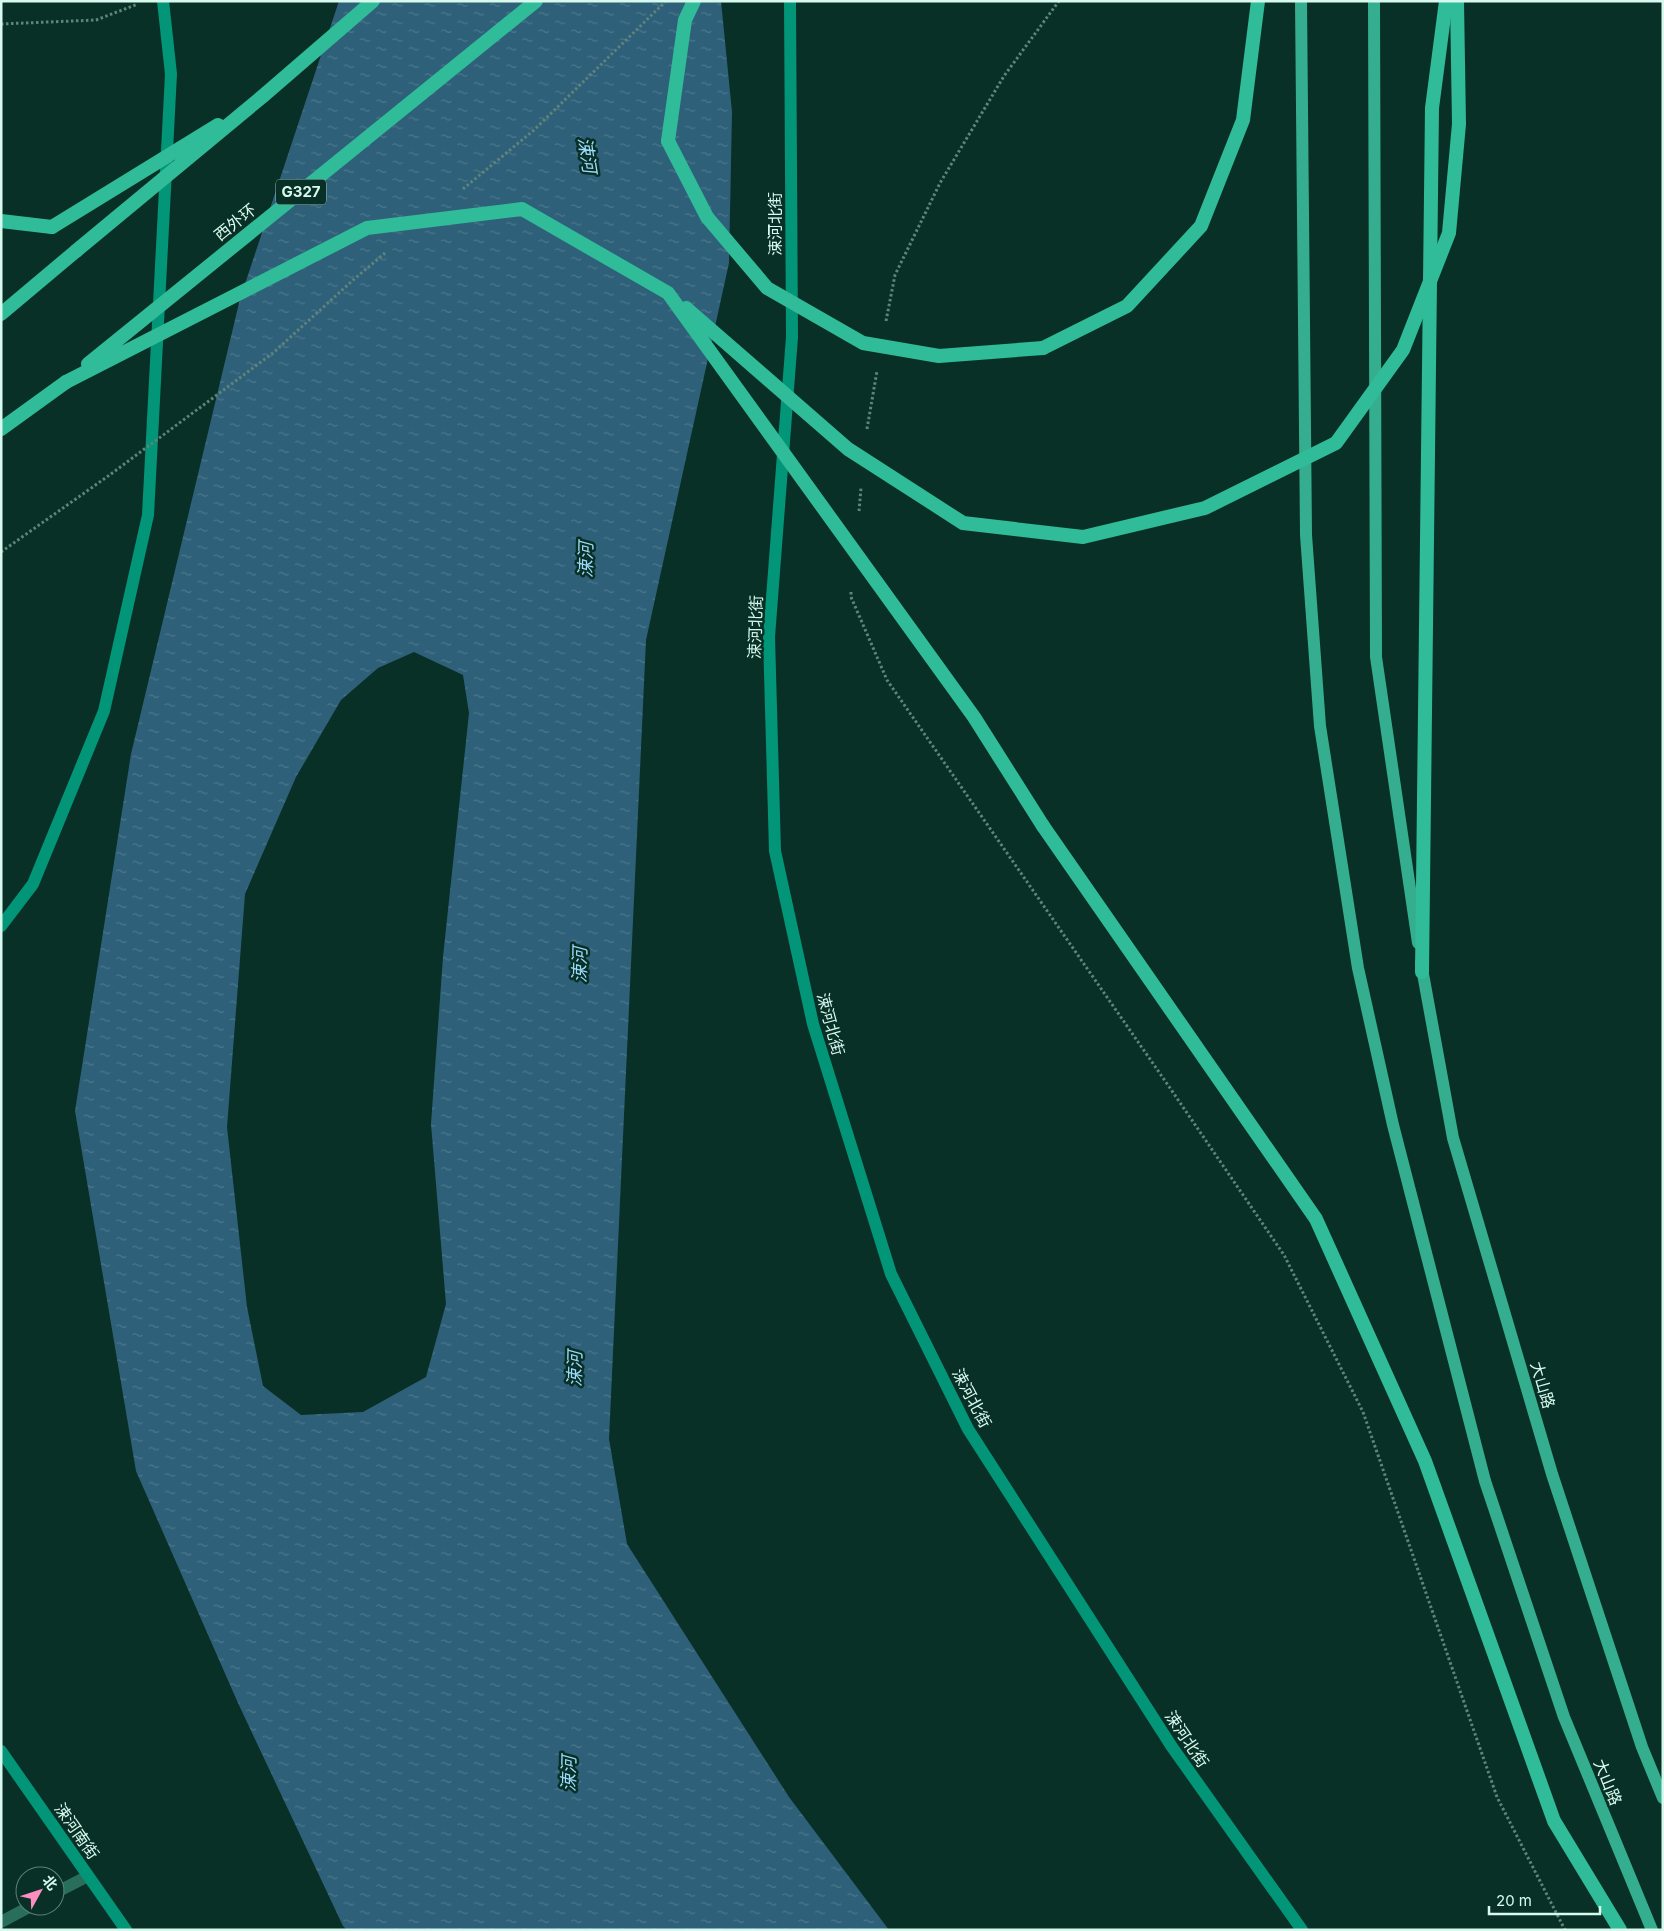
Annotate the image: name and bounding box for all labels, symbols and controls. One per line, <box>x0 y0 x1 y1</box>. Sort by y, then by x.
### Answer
water label: 涑河 <box>574 136 601 177</box>
road number: G327 <box>276 180 326 204</box>
street label: 涑河北街 <box>765 192 785 256</box>
street label: 西外环 <box>210 199 260 245</box>
water label: 涑河 <box>575 539 596 578</box>
street label: 涑河北街 <box>744 595 766 659</box>
water label: 涑河 <box>569 944 590 983</box>
street label: 涑河北街 <box>813 990 849 1058</box>
water label: 涑河 <box>564 1348 585 1387</box>
street label: 大山路 <box>1527 1359 1559 1411</box>
street label: 涑河北街 <box>948 1365 996 1431</box>
street label: 涑河北街 <box>1161 1707 1213 1771</box>
water label: 涑河 <box>558 1753 579 1792</box>
street label: 大山路 <box>1590 1756 1626 1808</box>
street label: 涑河南街 <box>50 1799 104 1863</box>
north arrow <box>15 1866 65 1916</box>
text: 北 <box>39 1871 61 1893</box>
scale bar <box>1489 1884 1600 1916</box>
text: 20 m <box>1496 1891 1532 1910</box>

